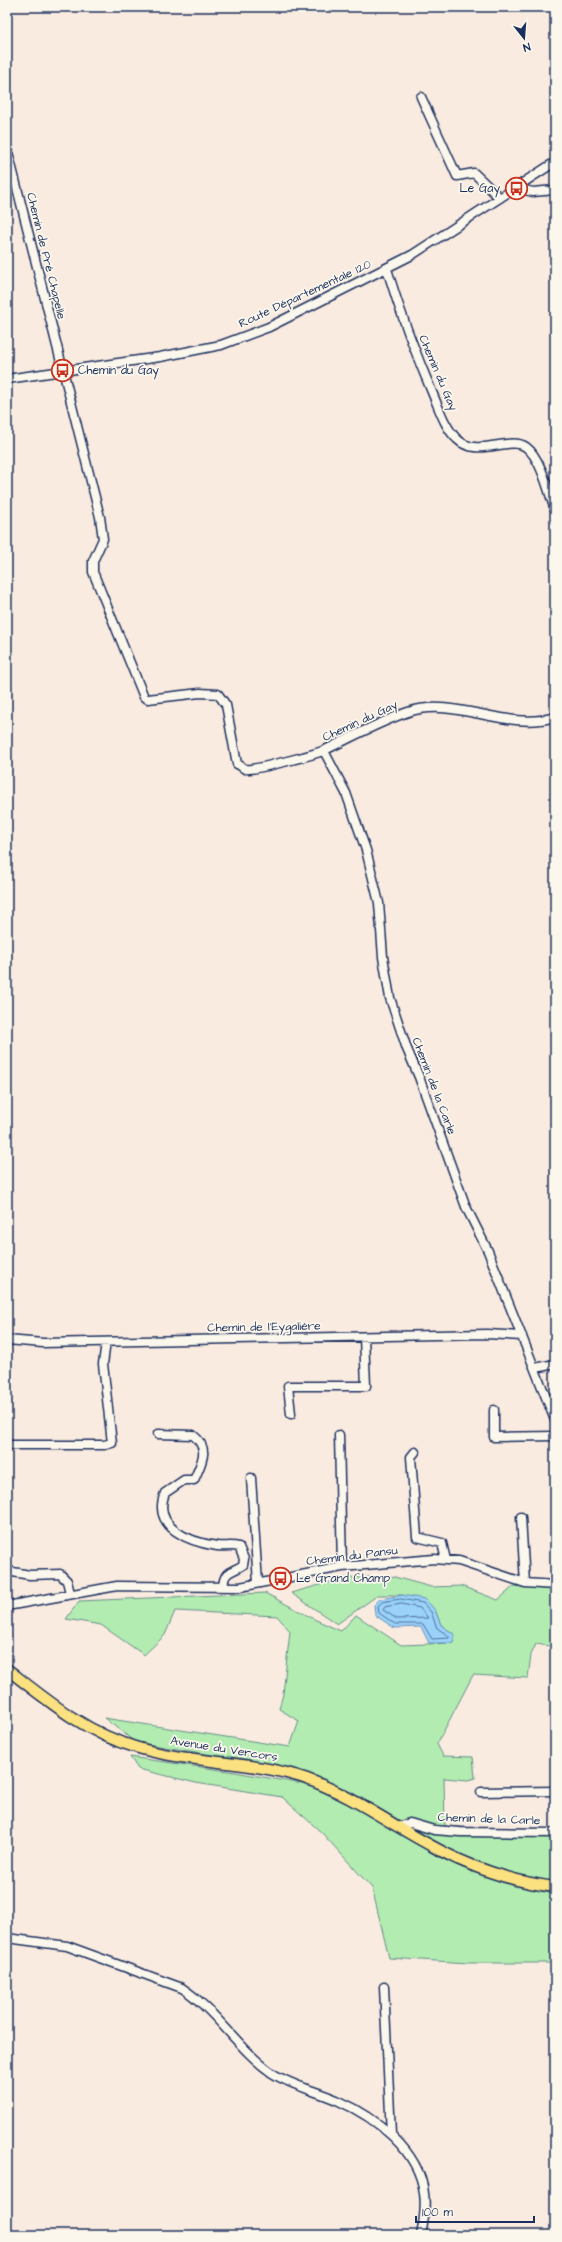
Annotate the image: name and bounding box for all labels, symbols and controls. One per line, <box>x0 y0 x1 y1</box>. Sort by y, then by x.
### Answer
north arrow <box>504 18 544 58</box>
text: N <box>521 39 532 55</box>
bus stop icon: Le Gay <box>503 175 529 201</box>
place label: Le Gay <box>459 180 500 198</box>
street label: Chemin de Pré Chapelle <box>22 191 70 322</box>
street label: Route Départementale 120 <box>236 256 374 332</box>
street label: Chemin du Gay <box>413 332 462 414</box>
bus stop icon: Chemin du Gay <box>50 357 76 383</box>
place label: Chemin du Gay <box>78 362 159 380</box>
street label: Chemin du Gay <box>320 696 401 747</box>
street label: Chemin de la Carle <box>408 1035 461 1137</box>
street label: Chemin de l'Eygalière <box>207 1318 321 1337</box>
street label: Chemin du Pansu <box>305 1542 399 1570</box>
bus stop icon: Le Grand Champ <box>268 1565 294 1591</box>
place label: Le Grand Champ <box>296 1570 390 1587</box>
street label: Avenue du Vercors <box>169 1732 279 1766</box>
street label: Chemin de la Carle <box>437 1809 541 1829</box>
scale bar <box>416 2198 534 2224</box>
text: 100 m <box>422 2204 453 2221</box>

